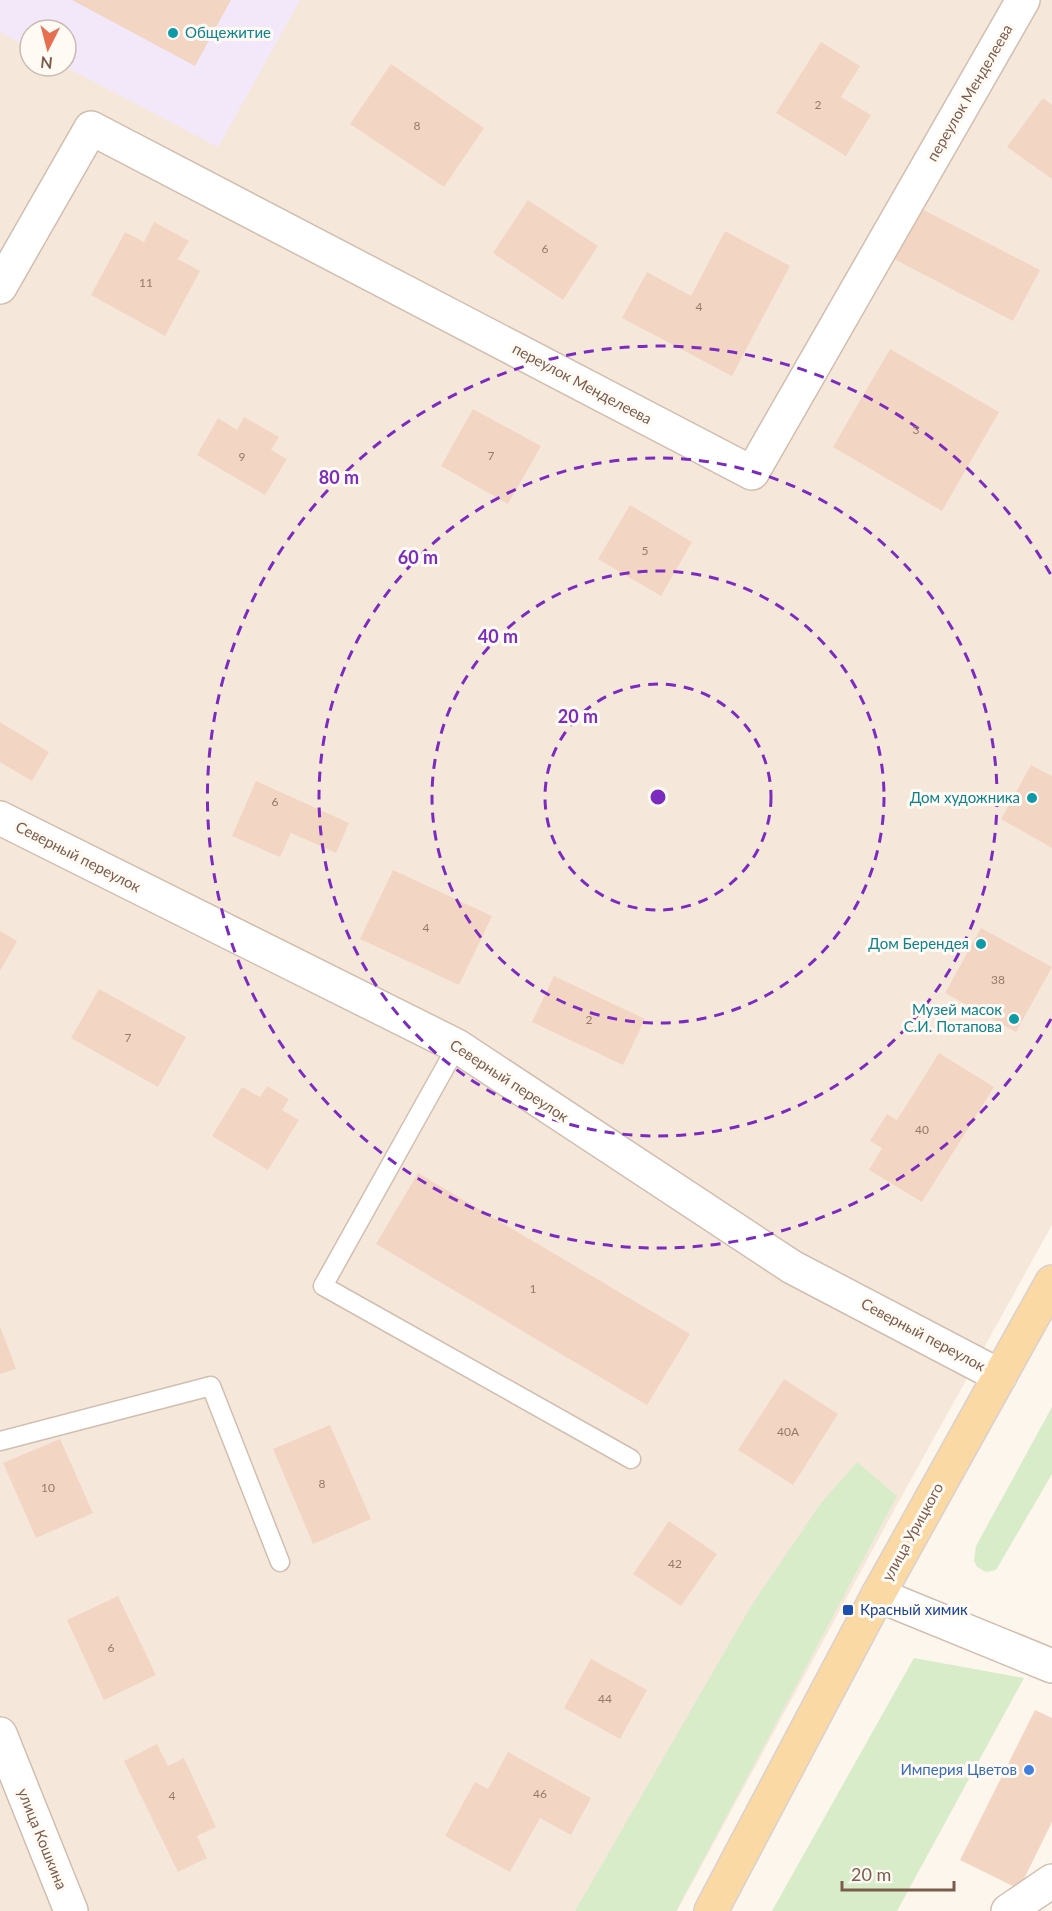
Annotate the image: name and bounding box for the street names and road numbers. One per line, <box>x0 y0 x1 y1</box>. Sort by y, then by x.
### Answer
street label: переулок Менделеева <box>923 21 1016 164</box>
street label: переулок Менделеева <box>510 339 655 427</box>
street label: Северный переулок <box>13 817 144 896</box>
street label: Северный переулок <box>447 1035 572 1125</box>
street label: Северный переулок <box>858 1294 989 1375</box>
street label: улица Урицкого <box>878 1479 947 1584</box>
street label: улица Кошкина <box>14 1785 71 1892</box>

